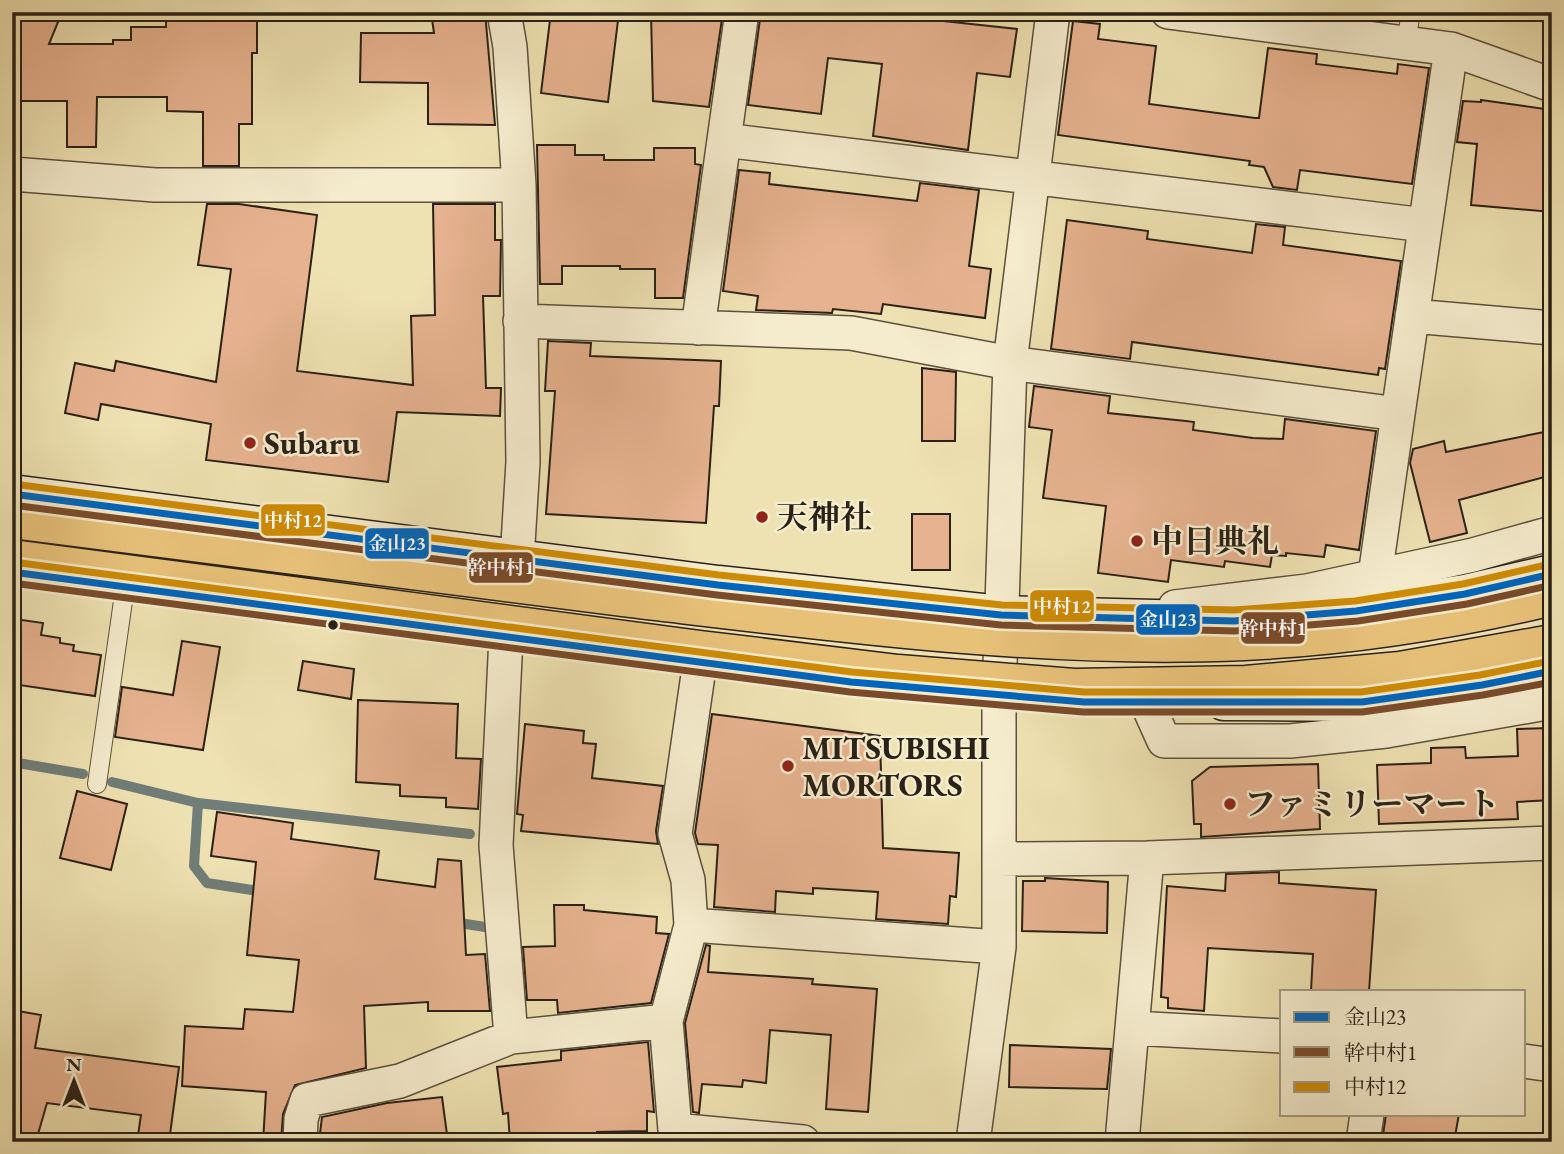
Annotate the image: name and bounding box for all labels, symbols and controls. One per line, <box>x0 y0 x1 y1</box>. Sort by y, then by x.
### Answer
place label: Subaru <box>264 422 360 464</box>
marker: Subaru <box>242 435 258 451</box>
place label: 天神社 <box>776 496 872 538</box>
line badge: 中村12 <box>260 503 326 537</box>
text: 中村12 <box>264 508 322 533</box>
marker: 天神社 <box>754 509 770 525</box>
place label: 中日典礼 <box>1151 520 1279 562</box>
line badge: 金山23 <box>364 527 430 560</box>
text: 金山23 <box>368 531 426 556</box>
marker: 中日典礼 <box>1129 533 1145 549</box>
line badge: 幹中村1 <box>468 551 534 584</box>
text: 幹中村1 <box>467 555 535 580</box>
line badge: 中村12 <box>1029 589 1095 623</box>
text: 中村12 <box>1033 594 1091 619</box>
line badge: 金山23 <box>1135 603 1201 636</box>
text: 金山23 <box>1139 607 1197 632</box>
line badge: 幹中村1 <box>1240 611 1306 645</box>
text: 幹中村1 <box>1239 616 1307 641</box>
unlabelled marker <box>326 618 340 632</box>
place label: MITSUBISHI MORTORS <box>802 727 990 806</box>
marker: MITSUBISHI MORTORS <box>780 758 796 774</box>
place label: ファミリーマート <box>1244 783 1499 825</box>
marker: ファミリーマート <box>1222 796 1238 812</box>
legend <box>1280 990 1526 1116</box>
text: 金山23 <box>1344 1003 1406 1030</box>
text: 幹中村1 <box>1344 1039 1417 1066</box>
north arrow <box>38 1046 108 1116</box>
text: N <box>66 1052 82 1077</box>
text: 中村12 <box>1344 1073 1406 1100</box>

